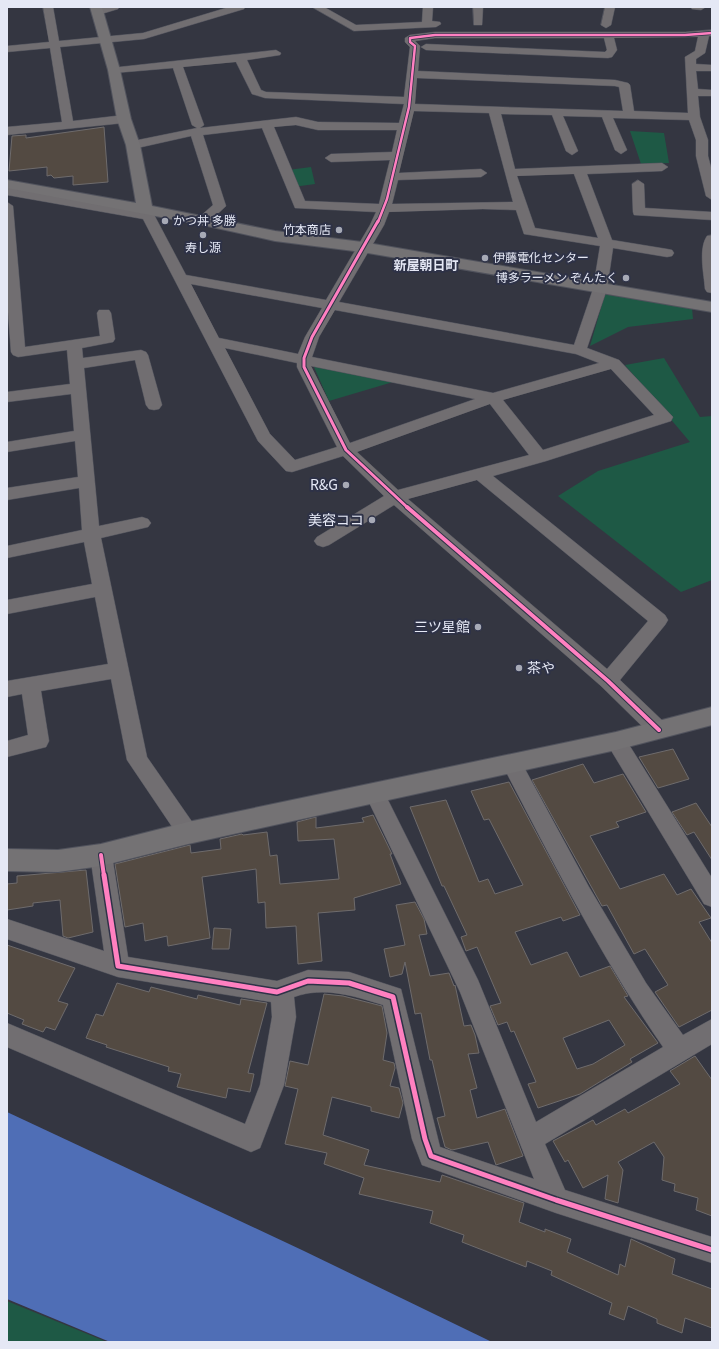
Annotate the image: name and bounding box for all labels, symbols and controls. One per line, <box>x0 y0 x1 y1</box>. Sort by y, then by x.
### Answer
place label: かつ丼 多勝 <box>173 211 236 228</box>
marker: かつ丼 多勝 <box>160 216 170 226</box>
place label: 竹本商店 <box>283 220 331 237</box>
marker: 竹本商店 <box>334 225 344 235</box>
marker: 寿し源 <box>198 230 208 240</box>
place label: 寿し源 <box>185 238 221 255</box>
place label: 伊藤電化センター <box>493 248 589 265</box>
marker: 伊藤電化センター <box>480 253 490 263</box>
district label: 新屋朝日町 <box>393 255 459 274</box>
place label: 博多ラーメン ぞんたく <box>496 268 618 285</box>
marker: 博多ラーメン ぞんたく <box>621 273 631 283</box>
place label: R&G <box>310 474 338 494</box>
marker: R&G <box>341 480 351 490</box>
place label: 美容ココ <box>308 509 364 529</box>
marker: 美容ココ <box>367 515 377 525</box>
place label: 三ツ星館 <box>414 616 470 636</box>
marker: 三ツ星館 <box>473 622 483 632</box>
place label: 茶や <box>527 657 555 677</box>
marker: 茶や <box>514 663 524 673</box>

